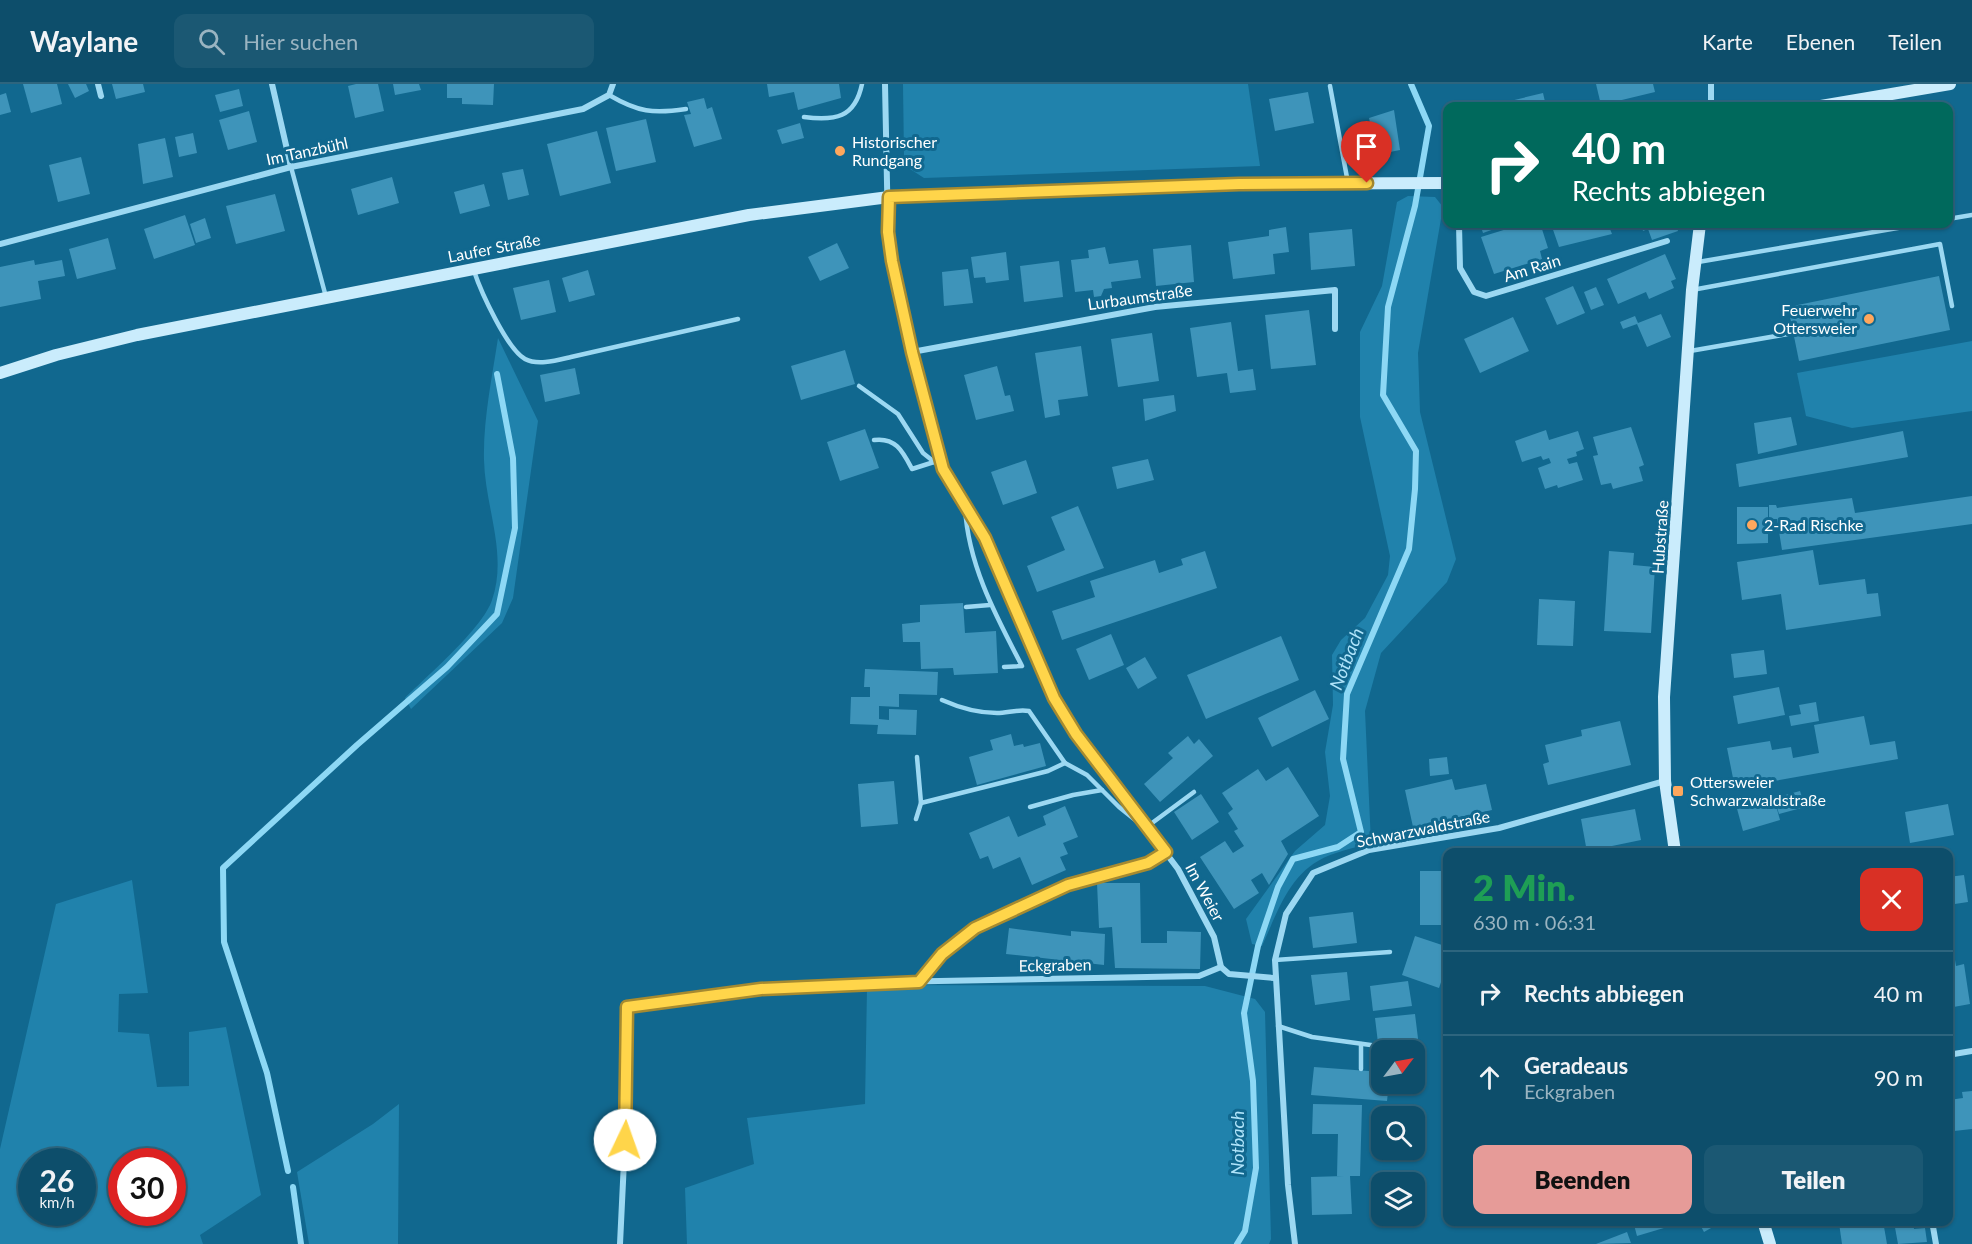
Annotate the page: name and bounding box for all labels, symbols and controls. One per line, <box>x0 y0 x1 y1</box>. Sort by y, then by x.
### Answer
search box <box>174 14 594 68</box>
text: Waylane <box>30 24 138 58</box>
icon: search <box>195 25 228 58</box>
text: Hier suchen <box>243 28 358 55</box>
text: Karte <box>1702 29 1753 54</box>
text: Ebenen <box>1786 29 1855 54</box>
text: Teilen <box>1888 29 1942 54</box>
pin <box>1341 121 1392 183</box>
text: 40 m <box>1572 123 1666 173</box>
icon: right <box>1473 126 1551 204</box>
icon: arrive <box>1350 130 1383 163</box>
place label: Historischer Rundgang <box>852 132 937 169</box>
street label: Im Tanzbühl <box>264 133 350 168</box>
marker: Historischer Rundgang <box>833 144 847 158</box>
text: Rechts abbiegen <box>1572 174 1766 207</box>
street label: Laufer Straße <box>446 229 542 266</box>
street label: Am Rain <box>1501 250 1563 285</box>
street label: Lurbaumstraße <box>1086 280 1194 313</box>
place label: Feuerwehr Ottersweier <box>1773 300 1857 337</box>
marker: Feuerwehr Ottersweier <box>1862 312 1876 326</box>
street label: Hubstraße <box>1647 499 1672 575</box>
place label: 2-Rad Rischke <box>1764 515 1864 534</box>
marker: 2-Rad Rischke <box>1745 518 1759 532</box>
water label: Notbach <box>1324 625 1368 693</box>
place label: Ottersweier Schwarzwaldstraße <box>1690 772 1826 809</box>
marker: Ottersweier Schwarzwaldstraße <box>1671 784 1685 798</box>
street label: Schwarzwaldstraße <box>1354 806 1491 851</box>
street label: Im Weier <box>1182 859 1229 924</box>
text: 2 Min. <box>1473 865 1575 909</box>
button: close <box>1860 868 1923 931</box>
text: 630 m · 06:31 <box>1473 910 1596 934</box>
street label: Eckgraben <box>1018 954 1092 975</box>
icon: right <box>1473 977 1506 1010</box>
text: Rechts abbiegen <box>1524 980 1684 1007</box>
text: 40 m <box>1874 980 1923 1007</box>
north arrow <box>1371 1040 1425 1094</box>
map controls <box>1371 1040 1425 1226</box>
text: Geradeaus <box>1524 1052 1628 1079</box>
icon: ahead <box>1473 1061 1506 1094</box>
text: 90 m <box>1874 1064 1923 1091</box>
text: Eckgraben <box>1524 1079 1615 1103</box>
button: search <box>1371 1106 1425 1160</box>
position arrow <box>593 1108 657 1172</box>
water label: Notbach <box>1226 1111 1248 1175</box>
button: Beenden <box>1473 1145 1692 1214</box>
button: Teilen <box>1704 1145 1923 1214</box>
speed limit sign: 30 <box>108 1148 186 1226</box>
text: 26 <box>40 1162 74 1198</box>
button: layers <box>1371 1172 1425 1226</box>
text: km/h <box>39 1193 75 1211</box>

